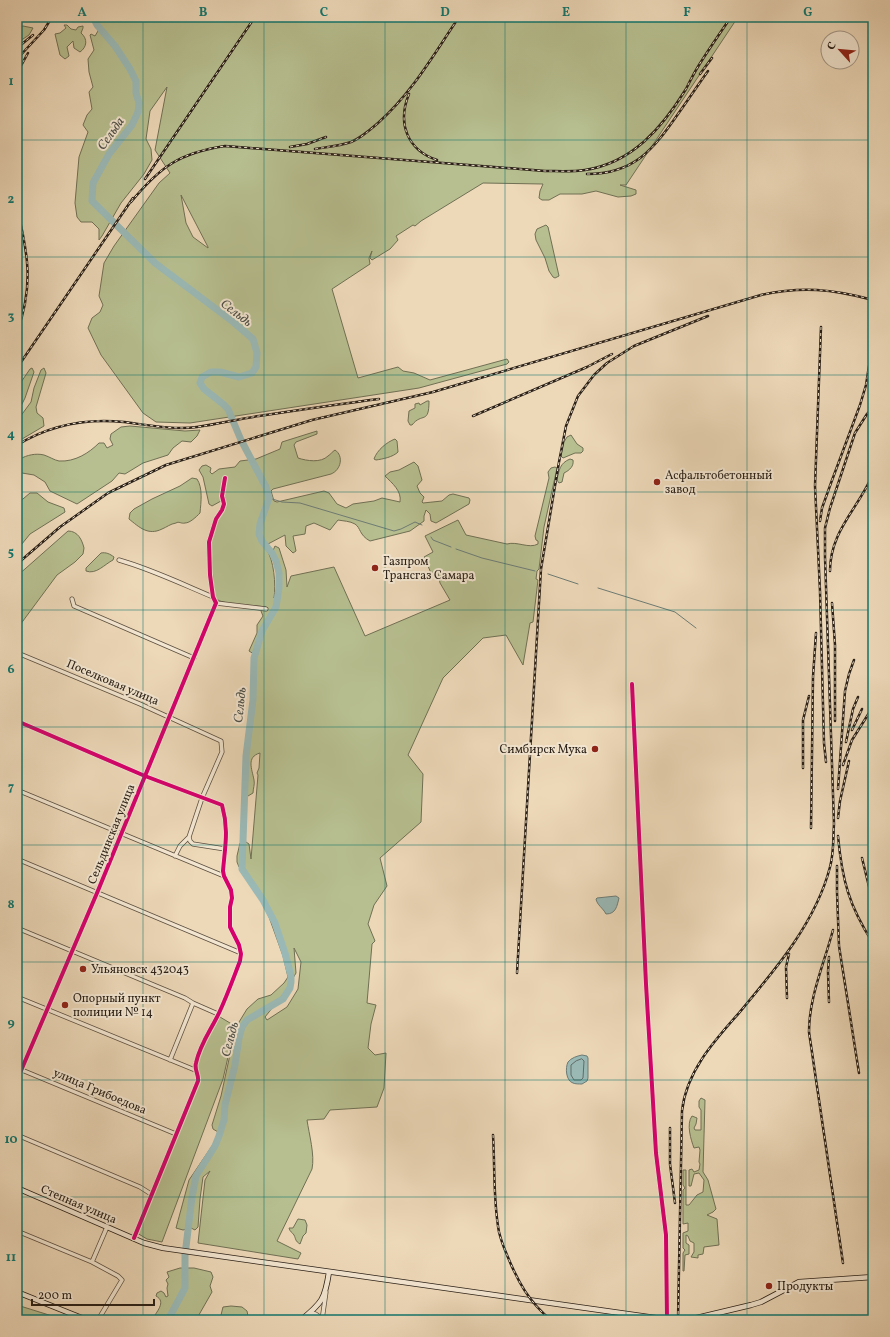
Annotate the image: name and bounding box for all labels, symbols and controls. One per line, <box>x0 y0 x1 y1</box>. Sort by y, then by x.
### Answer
text: A <box>77 4 87 22</box>
text: B <box>199 4 208 22</box>
text: C <box>320 4 328 22</box>
text: D <box>440 4 450 22</box>
text: E <box>562 4 570 22</box>
text: F <box>683 4 691 22</box>
text: G <box>803 4 813 22</box>
north arrow <box>820 30 860 70</box>
text: С <box>824 40 841 53</box>
text: 1 <box>8 73 14 91</box>
water label: Сельда <box>94 114 130 154</box>
text: 2 <box>8 191 15 209</box>
water label: Сельдь <box>216 295 256 332</box>
text: 3 <box>8 308 15 326</box>
text: 4 <box>7 426 15 444</box>
place label: Асфальтобетонный завод <box>665 468 772 498</box>
marker: Асфальтобетонный завод <box>652 477 662 487</box>
text: 5 <box>8 544 14 562</box>
place label: Газпром Трансгаз Самара <box>383 554 474 584</box>
marker: Газпром Трансгаз Самара <box>370 563 380 573</box>
street label: Поселковая улица <box>64 656 161 710</box>
text: 6 <box>7 661 15 679</box>
water label: Сельдь <box>230 686 252 724</box>
place label: Симбирск Мука <box>500 742 587 758</box>
marker: Симбирск Мука <box>590 744 600 754</box>
text: 7 <box>8 779 14 797</box>
street label: Сельдинская улица <box>84 782 139 887</box>
text: 8 <box>7 896 15 914</box>
place label: Ульяновск 432043 <box>91 962 189 978</box>
marker: Ульяновск 432043 <box>78 964 88 974</box>
place label: Опорный пункт полиции № 14 <box>73 991 161 1021</box>
marker: Опорный пункт полиции № 14 <box>60 1000 70 1010</box>
text: 9 <box>7 1014 15 1032</box>
water label: Сельдь <box>218 1019 244 1059</box>
street label: улица Грибоедова <box>51 1065 149 1119</box>
text: 10 <box>4 1131 18 1149</box>
street label: Степная улица <box>38 1182 119 1228</box>
text: 11 <box>6 1249 16 1267</box>
place label: Продукты <box>777 1279 834 1295</box>
scale bar <box>32 1281 154 1307</box>
marker: Продукты <box>764 1281 774 1291</box>
text: 200 m <box>38 1288 72 1304</box>

